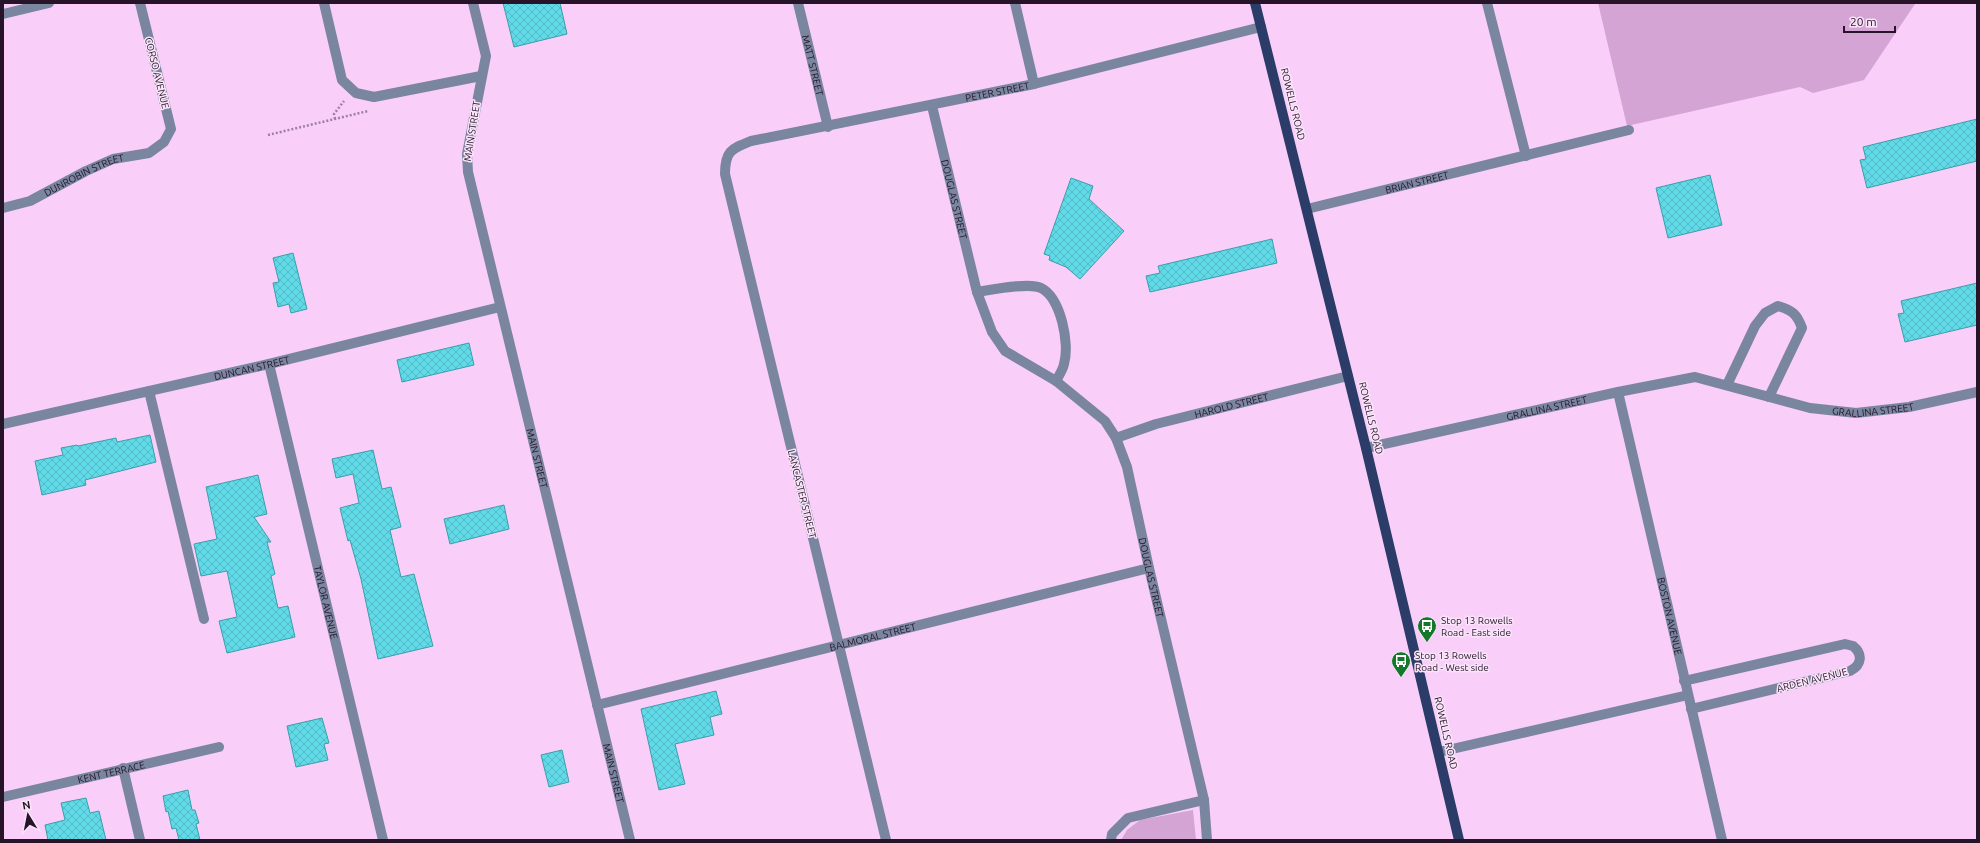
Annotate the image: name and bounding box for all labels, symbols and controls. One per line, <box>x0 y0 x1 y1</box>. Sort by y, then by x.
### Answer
scale bar <box>1844 8 1895 34</box>
text: 20 m <box>1850 15 1877 28</box>
street label: MATT STREET <box>800 34 826 97</box>
street label: CORSO AVENUE <box>143 36 171 110</box>
street label: ROWELLS ROAD <box>1279 67 1307 141</box>
street label: PETER STREET <box>964 79 1031 103</box>
street label: MAIN STREET <box>462 100 482 162</box>
street label: DUNROBIN STREET <box>42 152 125 198</box>
street label: DOUGLAS STREET <box>940 158 970 241</box>
street label: BRIAN STREET <box>1384 169 1450 195</box>
street label: DUNCAN STREET <box>213 354 291 382</box>
street label: ROWELLS ROAD <box>1357 381 1385 455</box>
street label: HAROLD STREET <box>1193 391 1270 420</box>
street label: GRALLINA STREET <box>1505 393 1588 422</box>
street label: GRALLINA STREET <box>1831 401 1915 419</box>
street label: MAIN STREET <box>525 427 550 490</box>
street label: LANCASTER STREET <box>786 449 818 540</box>
street label: DOUGLAS STREET <box>1137 536 1166 619</box>
street label: TAYLOR AVENUE <box>312 564 340 641</box>
street label: BOSTON AVENUE <box>1656 576 1684 656</box>
bus stop icon: Stop 13 Rowells Road - East side <box>1416 615 1438 643</box>
place label: Stop 13 Rowells Road - East side <box>1441 615 1513 638</box>
street label: BALMORAL STREET <box>828 620 917 653</box>
bus stop icon: Stop 13 Rowells Road - West side <box>1390 650 1412 678</box>
place label: Stop 13 Rowells Road - West side <box>1415 650 1489 673</box>
street label: ARDEN AVENUE <box>1776 666 1849 694</box>
street label: ROWELLS ROAD <box>1432 696 1460 770</box>
street label: MAIN STREET <box>601 742 626 805</box>
street label: KENT TERRACE <box>76 759 146 785</box>
north arrow <box>8 795 48 835</box>
text: N <box>21 799 31 812</box>

